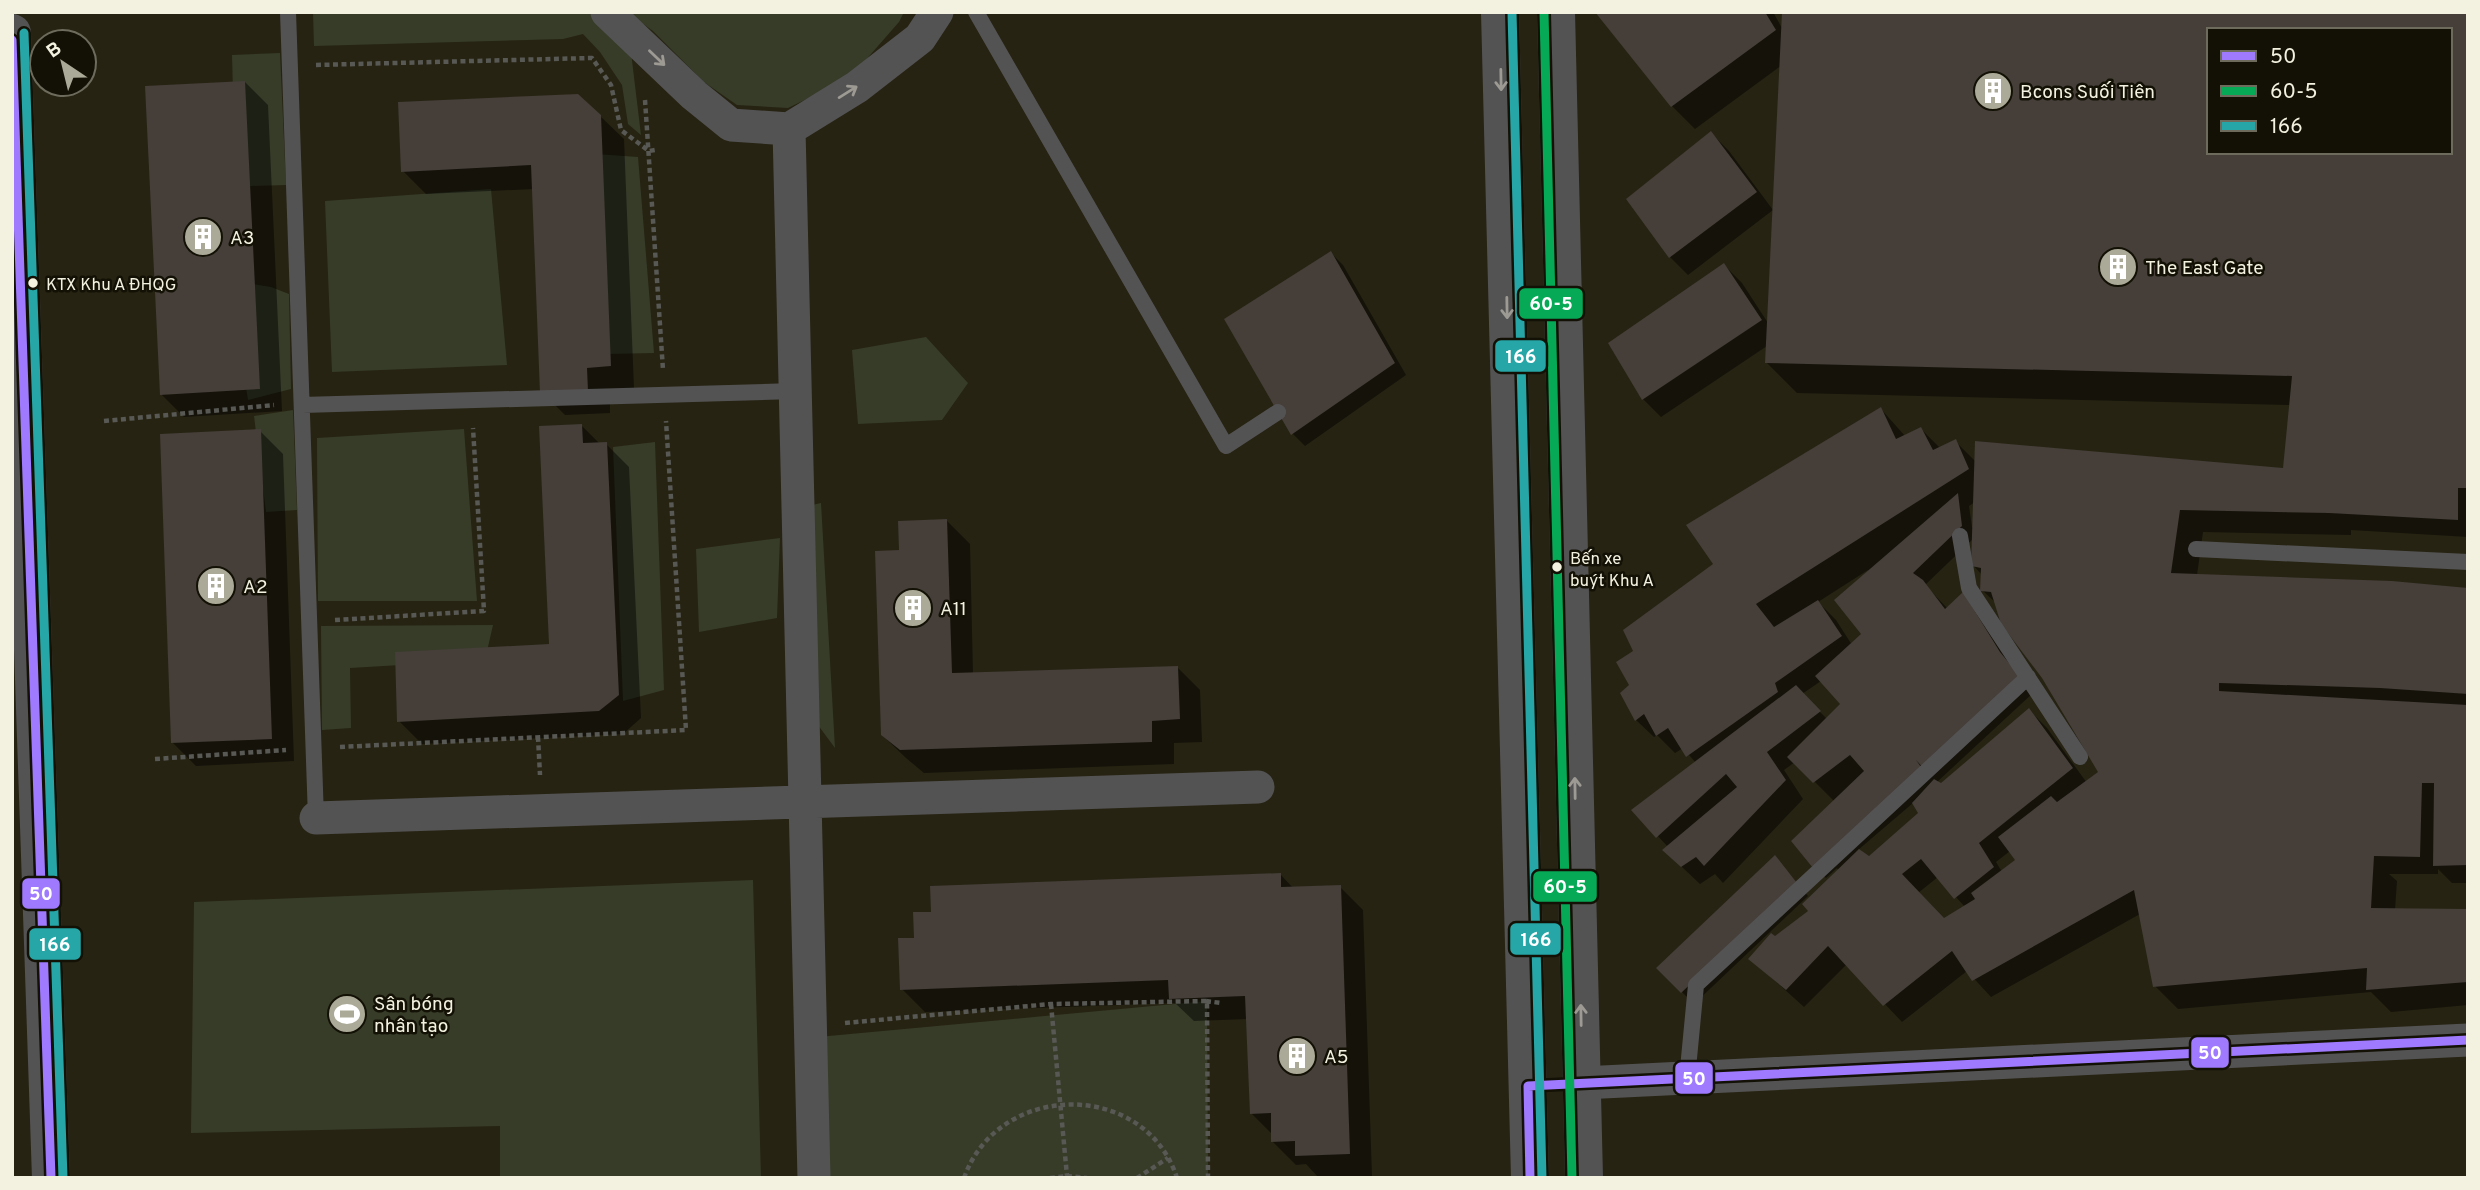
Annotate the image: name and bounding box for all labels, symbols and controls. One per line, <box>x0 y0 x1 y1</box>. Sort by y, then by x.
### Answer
north arrow <box>28 28 98 98</box>
legend <box>2207 28 2452 154</box>
text: B <box>42 37 67 64</box>
text: 50 <box>2270 44 2296 71</box>
one-way arrow <box>648 50 665 67</box>
one-way arrow <box>1495 69 1508 92</box>
building icon: Bcons Suối Tiên <box>1972 70 2014 112</box>
text: 60-5 <box>2270 79 2317 106</box>
place label: Bcons Suối Tiên <box>2020 81 2155 105</box>
one-way arrow <box>838 85 858 99</box>
text: 166 <box>2270 114 2303 141</box>
building icon: A3 <box>182 216 224 258</box>
place label: A3 <box>230 227 254 251</box>
building icon: The East Gate <box>2097 246 2139 288</box>
place label: The East Gate <box>2145 257 2263 281</box>
place label: KTX Khu A ĐHQG <box>46 275 176 297</box>
marker: KTX Khu A ĐHQG <box>26 276 40 290</box>
line badge: 60-5 <box>1518 287 1584 320</box>
text: 60-5 <box>1529 293 1573 317</box>
one-way arrow <box>1501 296 1514 319</box>
line badge: 166 <box>1494 339 1547 373</box>
text: 166 <box>1506 346 1536 370</box>
place label: Bến xe buýt Khu A <box>1570 549 1654 593</box>
marker: Bến xe buýt Khu A <box>1550 560 1564 574</box>
building icon: A2 <box>195 565 237 607</box>
place label: A2 <box>243 576 268 600</box>
building icon: A11 <box>892 587 934 629</box>
place label: A11 <box>940 598 967 622</box>
one-way arrow <box>1568 776 1582 799</box>
line badge: 60-5 <box>1532 870 1598 903</box>
text: 60-5 <box>1543 876 1587 900</box>
line badge: 50 <box>21 877 61 910</box>
text: 50 <box>29 883 53 907</box>
line badge: 166 <box>1509 922 1562 956</box>
line badge: 166 <box>28 927 82 961</box>
text: 166 <box>1521 929 1551 953</box>
text: 166 <box>40 934 70 958</box>
sports icon: Sân bóng nhân tạo <box>326 993 368 1035</box>
place label: Sân bóng nhân tạo <box>374 993 454 1039</box>
one-way arrow <box>1574 1004 1587 1027</box>
building icon: A5 <box>1276 1035 1318 1077</box>
line badge: 50 <box>2190 1036 2230 1069</box>
text: 50 <box>2198 1042 2222 1066</box>
place label: A5 <box>1324 1046 1349 1070</box>
line badge: 50 <box>1674 1061 1714 1095</box>
text: 50 <box>1682 1068 1706 1092</box>

